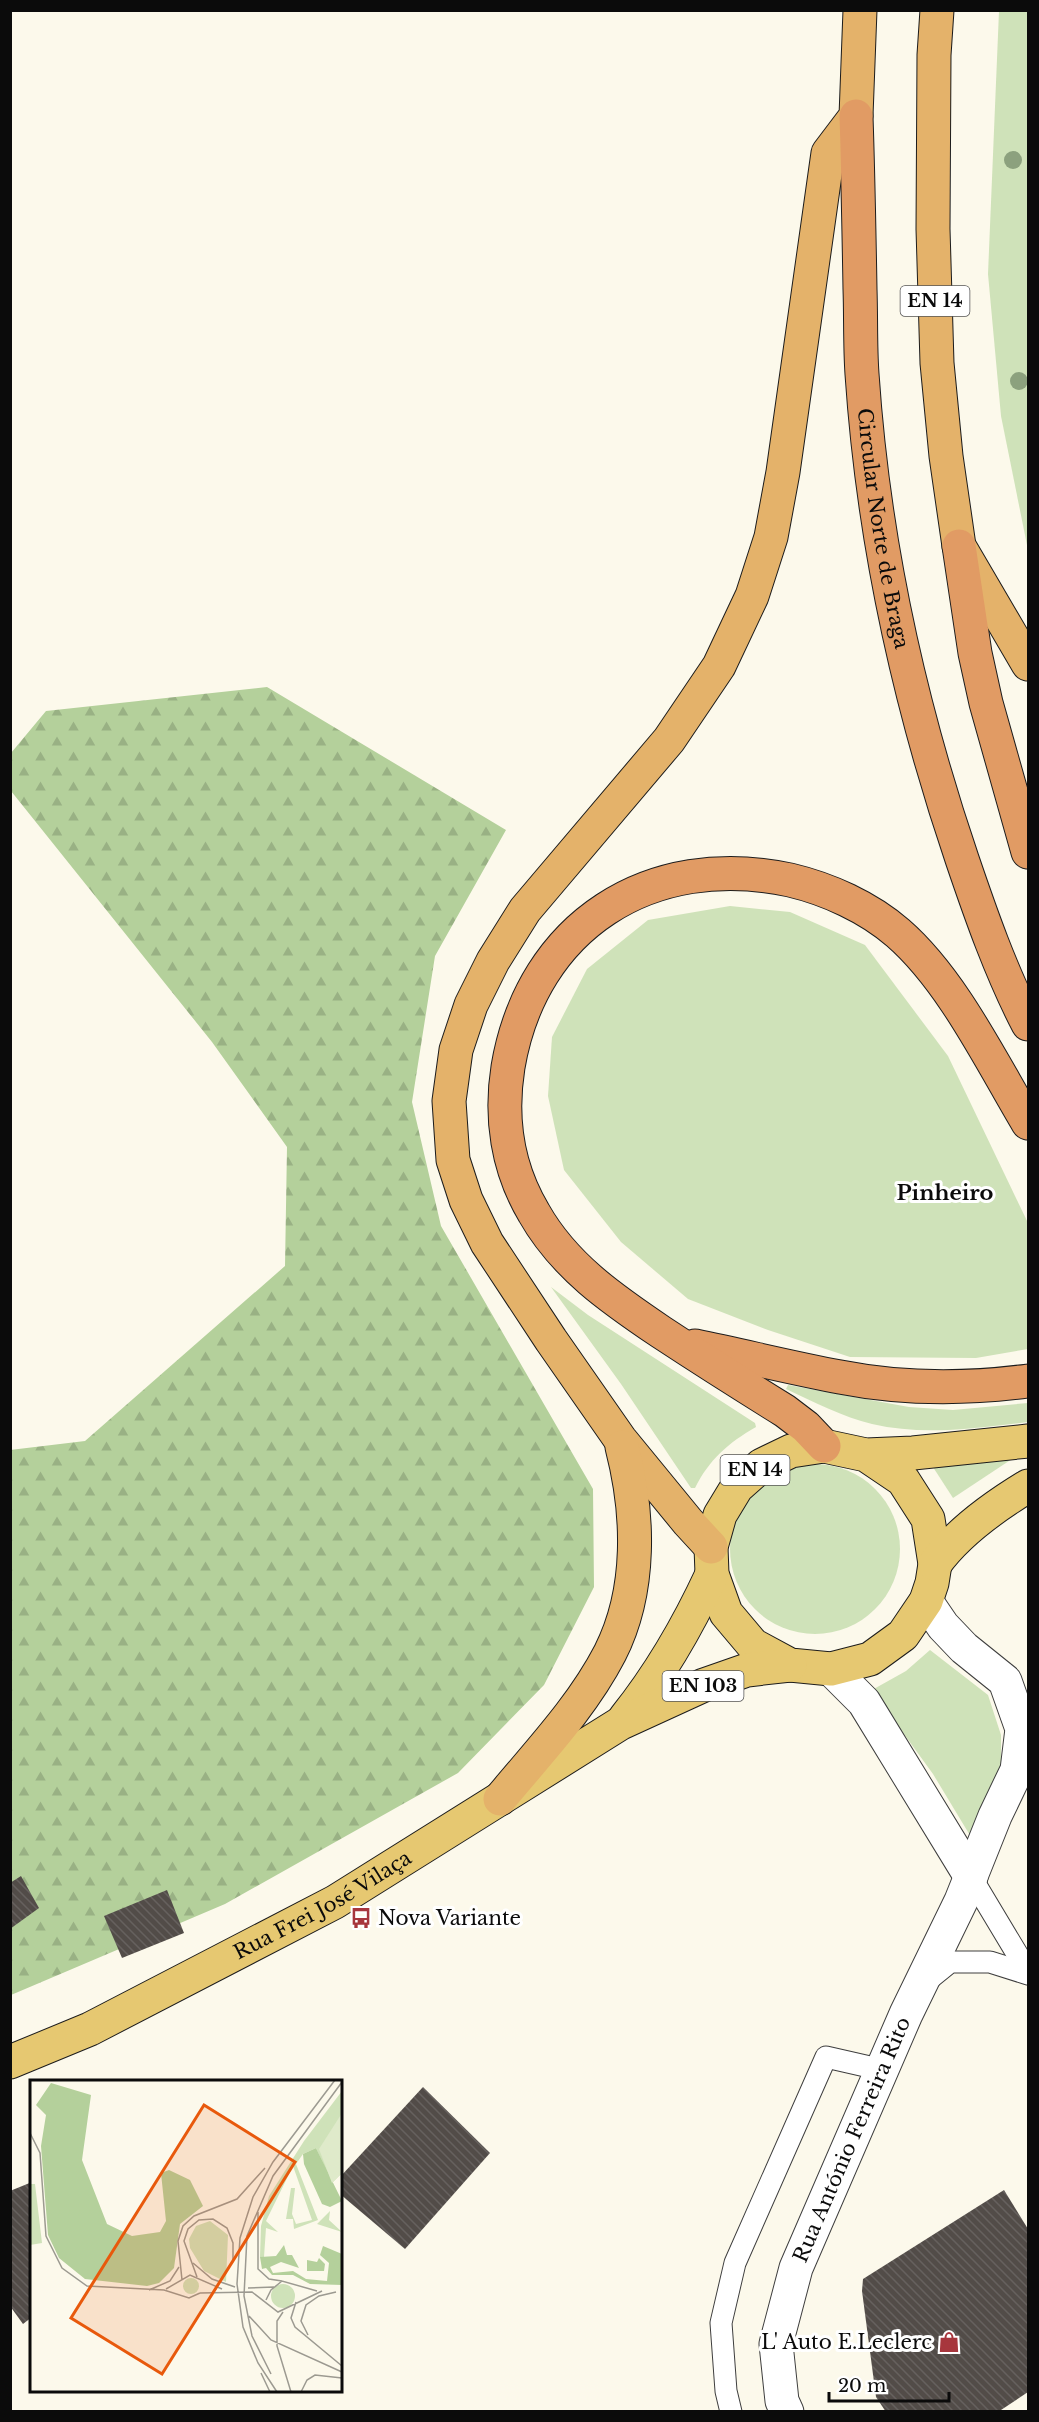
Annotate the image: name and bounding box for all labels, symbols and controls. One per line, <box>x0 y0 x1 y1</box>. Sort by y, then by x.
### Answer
road number: EN 14 <box>900 286 970 316</box>
street label: Circular Norte de Braga <box>853 407 914 652</box>
district label: Pinheiro <box>897 1180 994 1206</box>
road number: EN 14 <box>720 1455 789 1485</box>
road number: EN 103 <box>662 1671 744 1701</box>
street label: Rua Frei José Vilaça <box>230 1845 416 1964</box>
bus stop icon: Nova Variante <box>349 1906 373 1930</box>
place label: Nova Variante <box>378 1906 521 1930</box>
street label: Rua António Ferreira Rito <box>788 2013 915 2266</box>
inset map <box>30 2080 342 2392</box>
place label: L' Auto E.Leclerc <box>761 2330 932 2354</box>
shop icon: L' Auto E.Leclerc <box>937 2330 961 2354</box>
scale bar <box>829 2365 949 2403</box>
text: 20 m <box>838 2375 886 2397</box>

